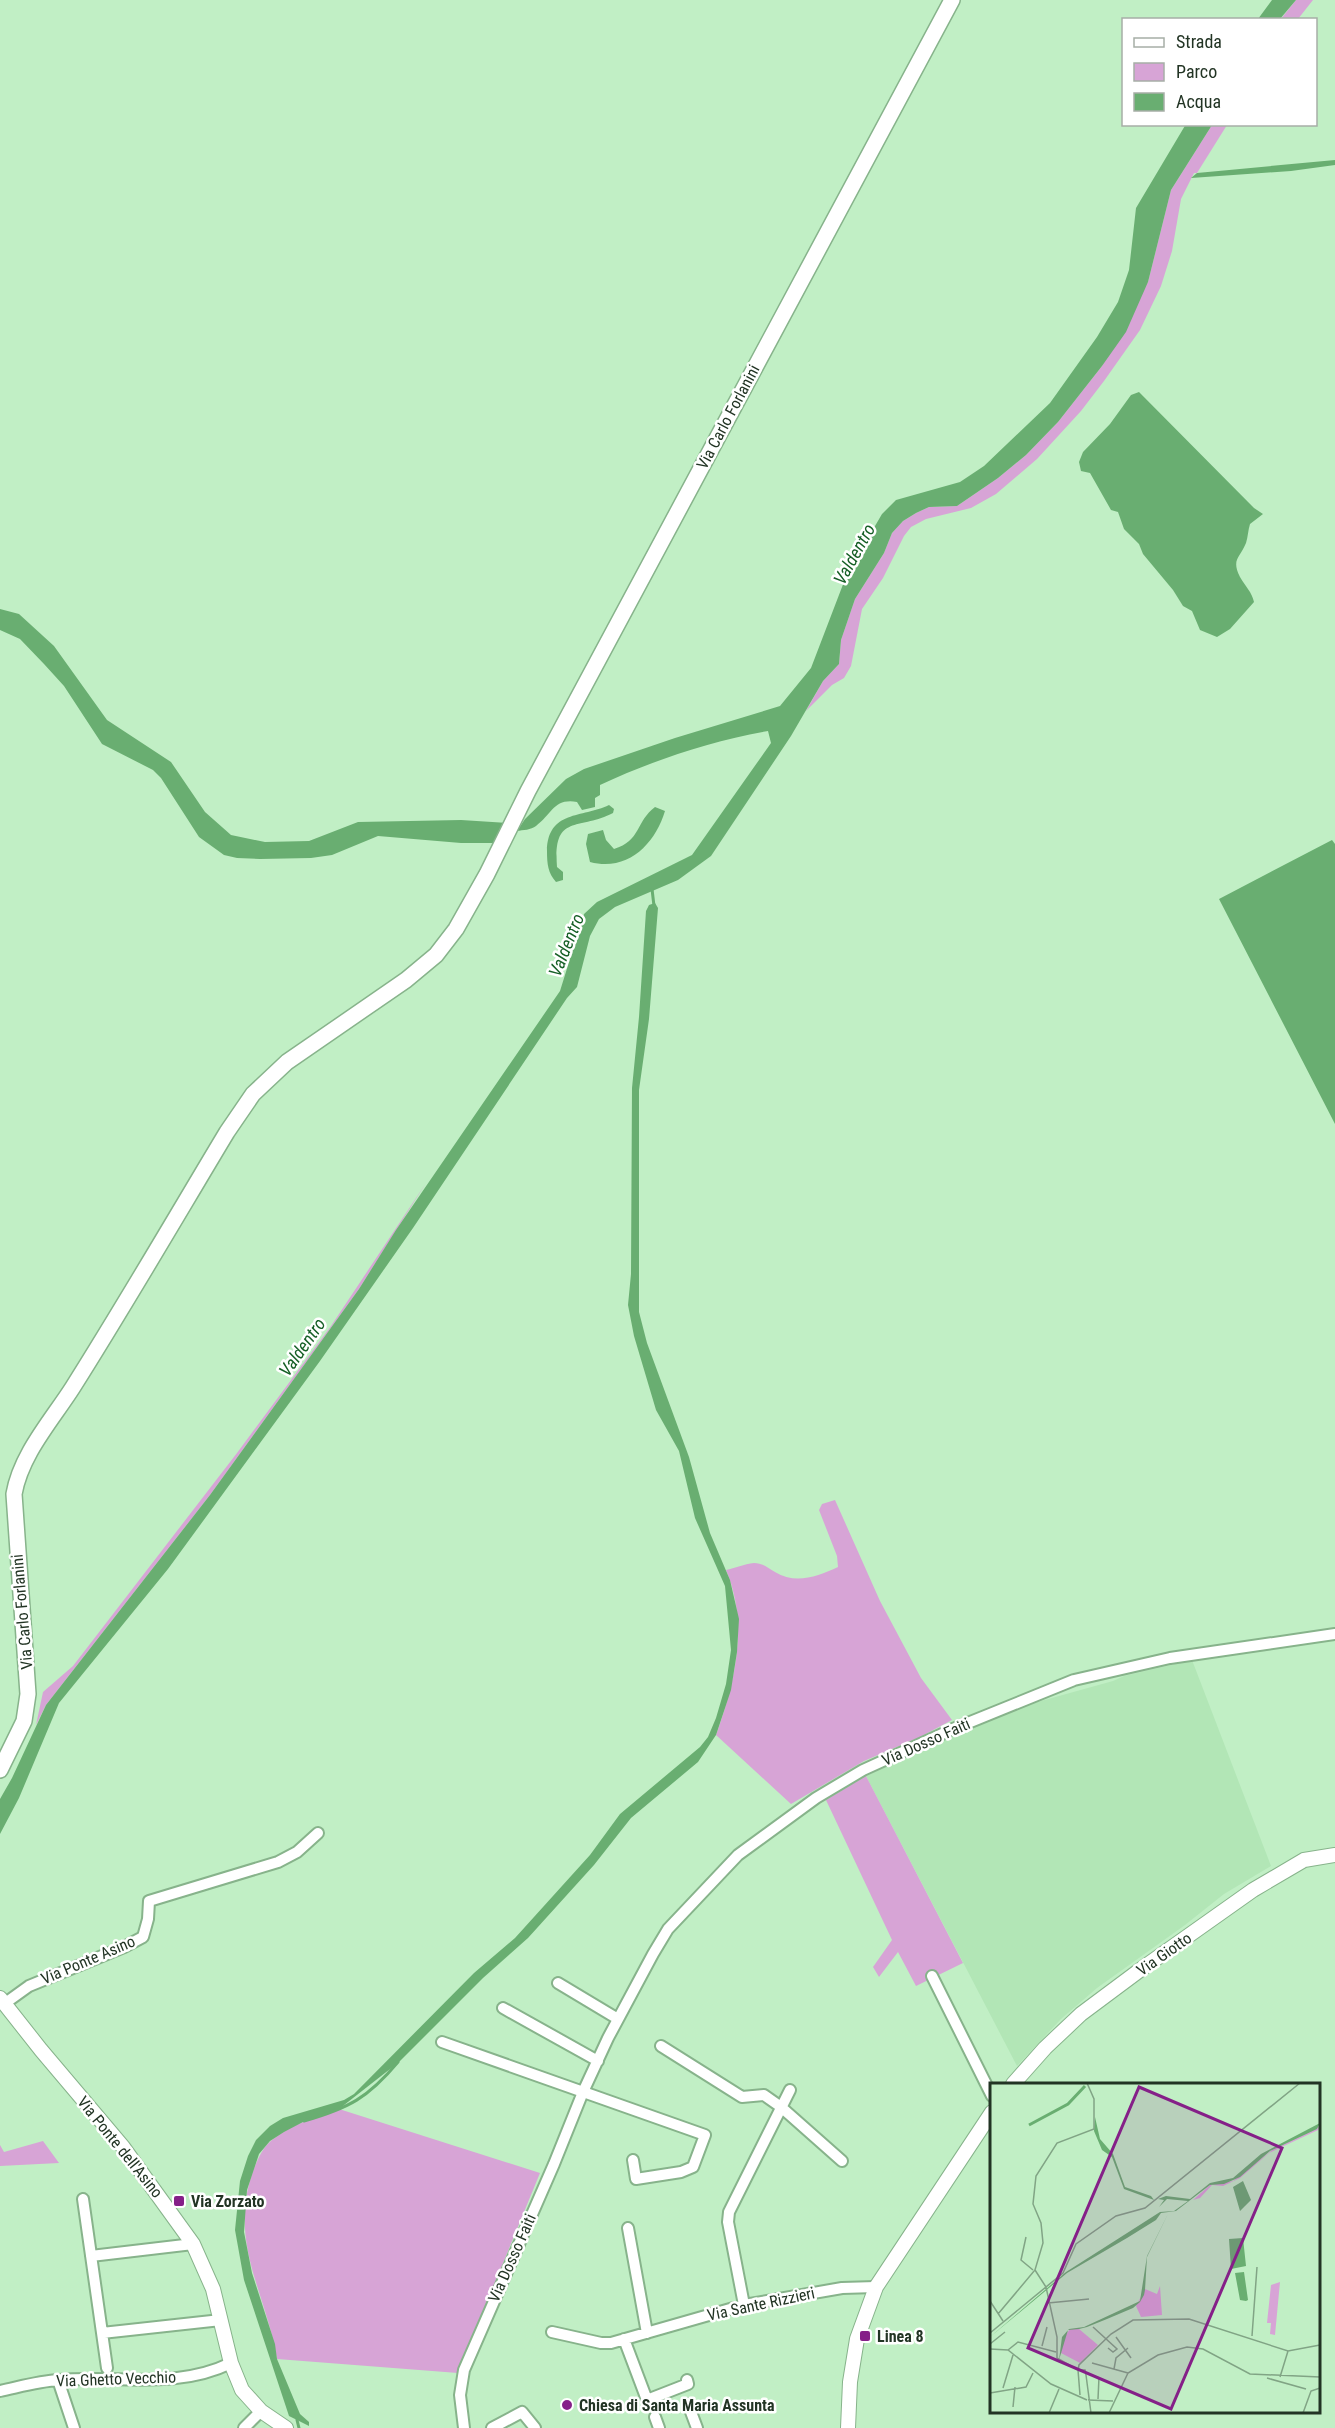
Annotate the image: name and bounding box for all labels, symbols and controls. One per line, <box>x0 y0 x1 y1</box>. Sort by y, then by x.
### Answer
legend <box>1122 18 1317 126</box>
text: Strada <box>1176 31 1222 52</box>
text: Parco <box>1176 61 1217 82</box>
text: Acqua <box>1176 91 1221 112</box>
street label: Via Carlo Forlanini <box>692 362 764 472</box>
water label: Valdentro <box>829 520 879 588</box>
water label: Valdentro <box>544 910 588 980</box>
water label: Valdentro <box>274 1314 330 1380</box>
street label: Via Carlo Forlanini <box>7 1554 37 1670</box>
street label: Via Dosso Faiti <box>879 1714 973 1770</box>
street label: Via Giotto <box>1133 1928 1195 1980</box>
street label: Via Ponte Asino <box>38 1932 138 1988</box>
inset map <box>990 2083 1320 2413</box>
street label: Via Ponte dell'Asino <box>73 2092 167 2202</box>
place label: Via Zorzato <box>191 2192 265 2211</box>
marker: Via Zorzato <box>172 2194 186 2208</box>
street label: Via Dosso Faiti <box>484 2211 540 2305</box>
street label: Via Sante Rizzieri <box>705 2283 817 2325</box>
place label: Linea 8 <box>877 2327 924 2346</box>
marker: Linea 8 <box>858 2329 872 2343</box>
street label: Via Ghetto Vecchio <box>56 2367 176 2391</box>
place label: Chiesa di Santa Maria Assunta <box>579 2396 775 2415</box>
marker: Chiesa di Santa Maria Assunta <box>560 2398 574 2412</box>

